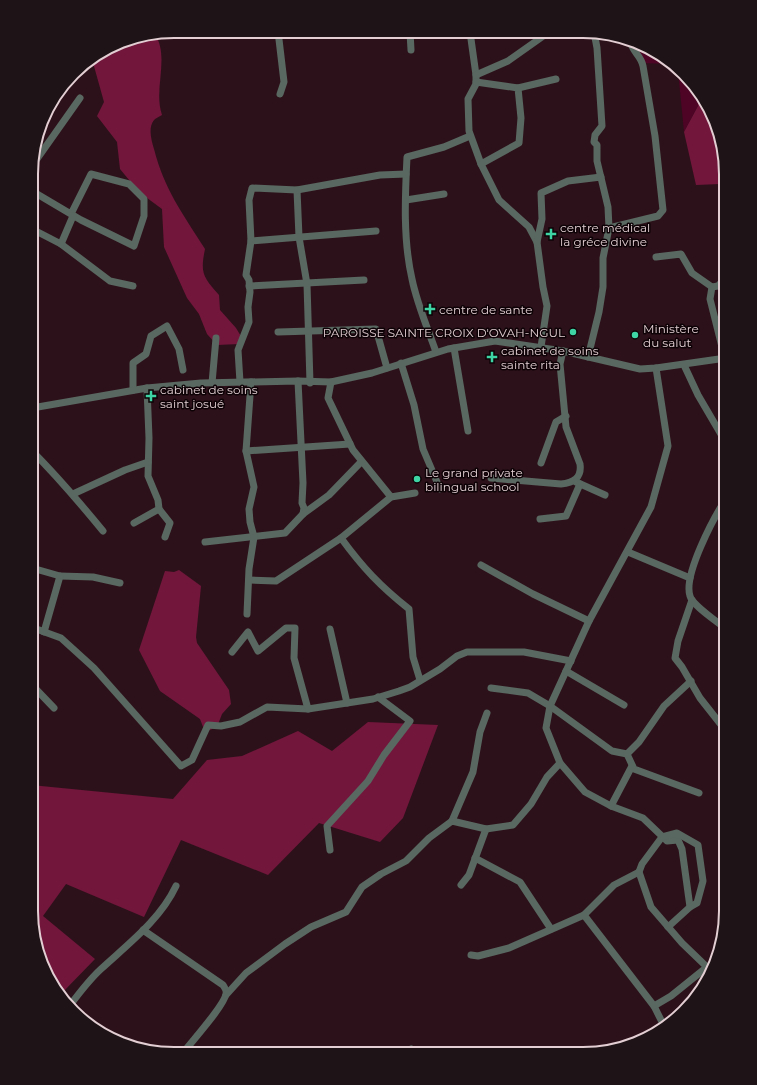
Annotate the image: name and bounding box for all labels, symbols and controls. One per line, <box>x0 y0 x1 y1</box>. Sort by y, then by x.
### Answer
place label: centre médical la gréce divine <box>560 220 650 249</box>
marker: centre médical la gréce divine <box>545 228 557 240</box>
place label: centre de sante <box>439 302 532 317</box>
marker: centre de sante <box>424 303 436 315</box>
place label: Ministère du salut <box>643 321 699 350</box>
place label: PAROISSE SAINTE CROIX D'OVAH-NGUL <box>323 325 565 340</box>
marker: PAROISSE SAINTE CROIX D'OVAH-NGUL <box>568 327 578 337</box>
marker: Ministère du salut <box>630 330 640 340</box>
place label: cabinet de soins sainte rita <box>501 343 599 372</box>
marker: cabinet de soins sainte rita <box>486 351 498 363</box>
place label: cabinet de soins saint josué <box>160 382 258 411</box>
marker: cabinet de soins saint josué <box>145 390 157 402</box>
place label: Le grand private bilingual school <box>425 465 523 494</box>
marker: Le grand private bilingual school <box>412 474 422 484</box>

